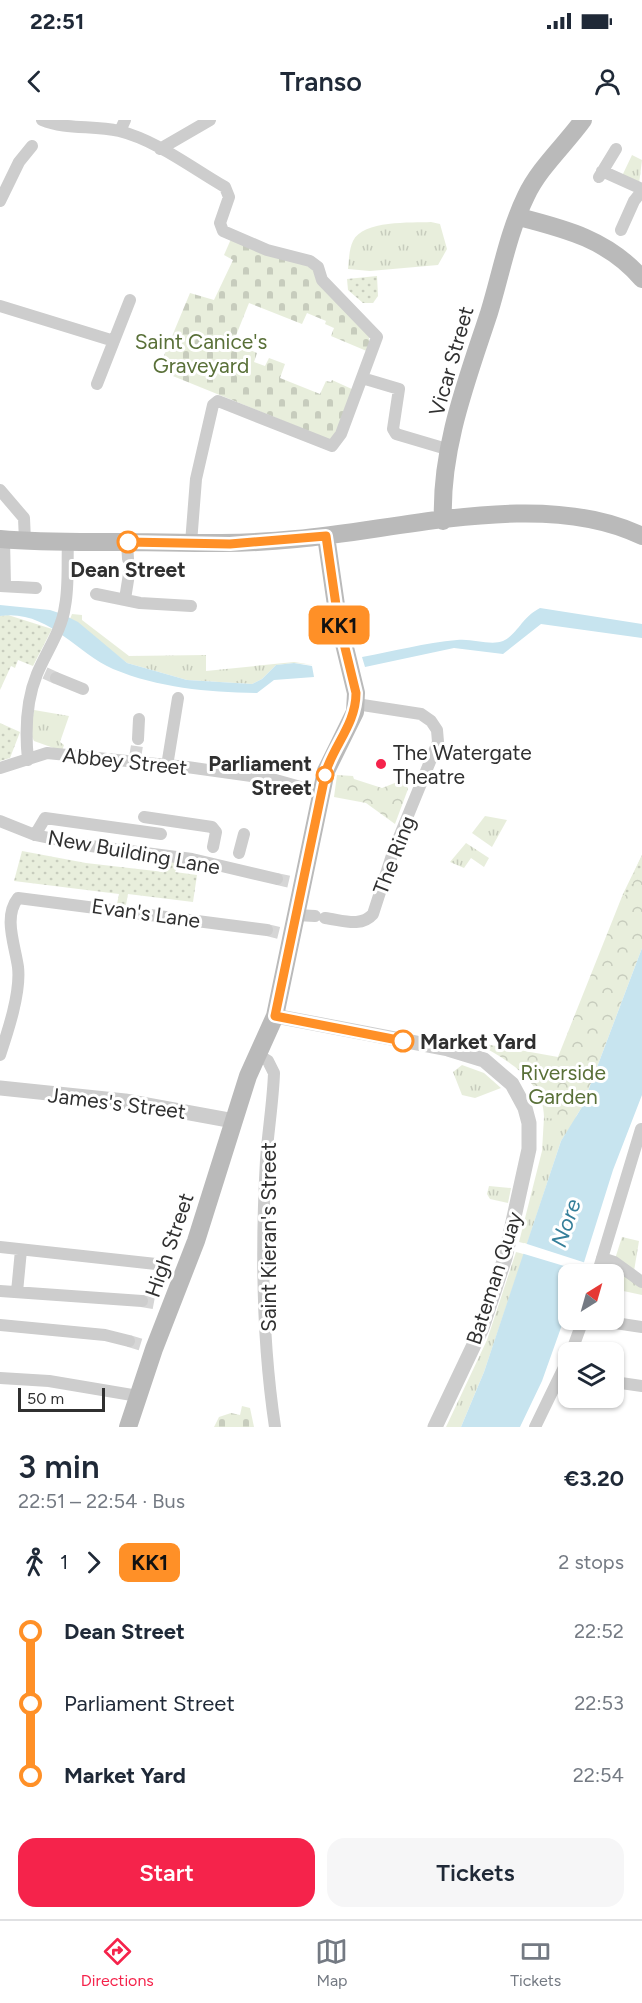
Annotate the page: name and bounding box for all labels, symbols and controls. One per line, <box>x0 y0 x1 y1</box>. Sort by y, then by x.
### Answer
text: 22:51 <box>30 8 84 35</box>
icon: back <box>18 65 51 98</box>
text: Transo <box>280 65 362 98</box>
icon: person <box>591 65 624 98</box>
street label: Vicar Street <box>423 303 479 419</box>
park label: Saint Canice's Graveyard <box>135 329 267 378</box>
marker: Dean Street <box>117 531 139 553</box>
place label: Dean Street <box>70 557 186 582</box>
line badge: KK1 <box>304 606 374 644</box>
text: KK1 <box>321 613 357 638</box>
place label: The Watergate Theatre <box>393 740 532 789</box>
street label: Abbey Street <box>62 742 189 780</box>
place label: Parliament Street <box>208 751 312 800</box>
marker: The Watergate Theatre <box>374 757 388 771</box>
marker: Parliament Street <box>316 766 334 784</box>
street label: The Ring <box>368 812 420 898</box>
street label: New Building Lane <box>46 825 222 879</box>
street label: Evan's Lane <box>90 893 202 933</box>
place label: Market Yard <box>420 1029 536 1054</box>
marker: Market Yard <box>392 1030 414 1052</box>
park label: Riverside Garden <box>520 1060 606 1109</box>
street label: James's Street <box>47 1082 187 1124</box>
street label: Saint Kieran's Street <box>256 1142 281 1332</box>
street label: High Street <box>139 1190 199 1300</box>
water label: Nore <box>545 1195 587 1251</box>
street label: Bateman Quay <box>461 1208 527 1348</box>
north arrow <box>558 1264 624 1330</box>
map controls <box>558 1264 624 1408</box>
button: layers <box>558 1342 624 1408</box>
scale bar <box>18 1385 105 1412</box>
text: 50 m <box>27 1389 64 1408</box>
text: 3 min <box>18 1447 100 1486</box>
text: €3.20 <box>564 1465 624 1492</box>
text: 22:51 – 22:54 · Bus <box>18 1489 185 1513</box>
icon: walk <box>18 1546 51 1579</box>
icon: forward <box>77 1546 110 1579</box>
text: 1 <box>60 1550 68 1574</box>
text: KK1 <box>131 1550 168 1575</box>
text: 2 stops <box>558 1550 624 1574</box>
text: Dean Street <box>64 1618 185 1645</box>
text: 22:52 <box>574 1619 624 1643</box>
text: Parliament Street <box>64 1690 235 1717</box>
text: 22:53 <box>574 1691 624 1715</box>
text: Market Yard <box>64 1762 186 1789</box>
text: 22:54 <box>573 1763 624 1787</box>
button: Start <box>18 1838 315 1907</box>
button: Tickets <box>327 1838 624 1907</box>
tab: Directions <box>81 1935 154 1990</box>
tab: Map <box>315 1935 348 1990</box>
tab: Tickets <box>510 1935 561 1990</box>

